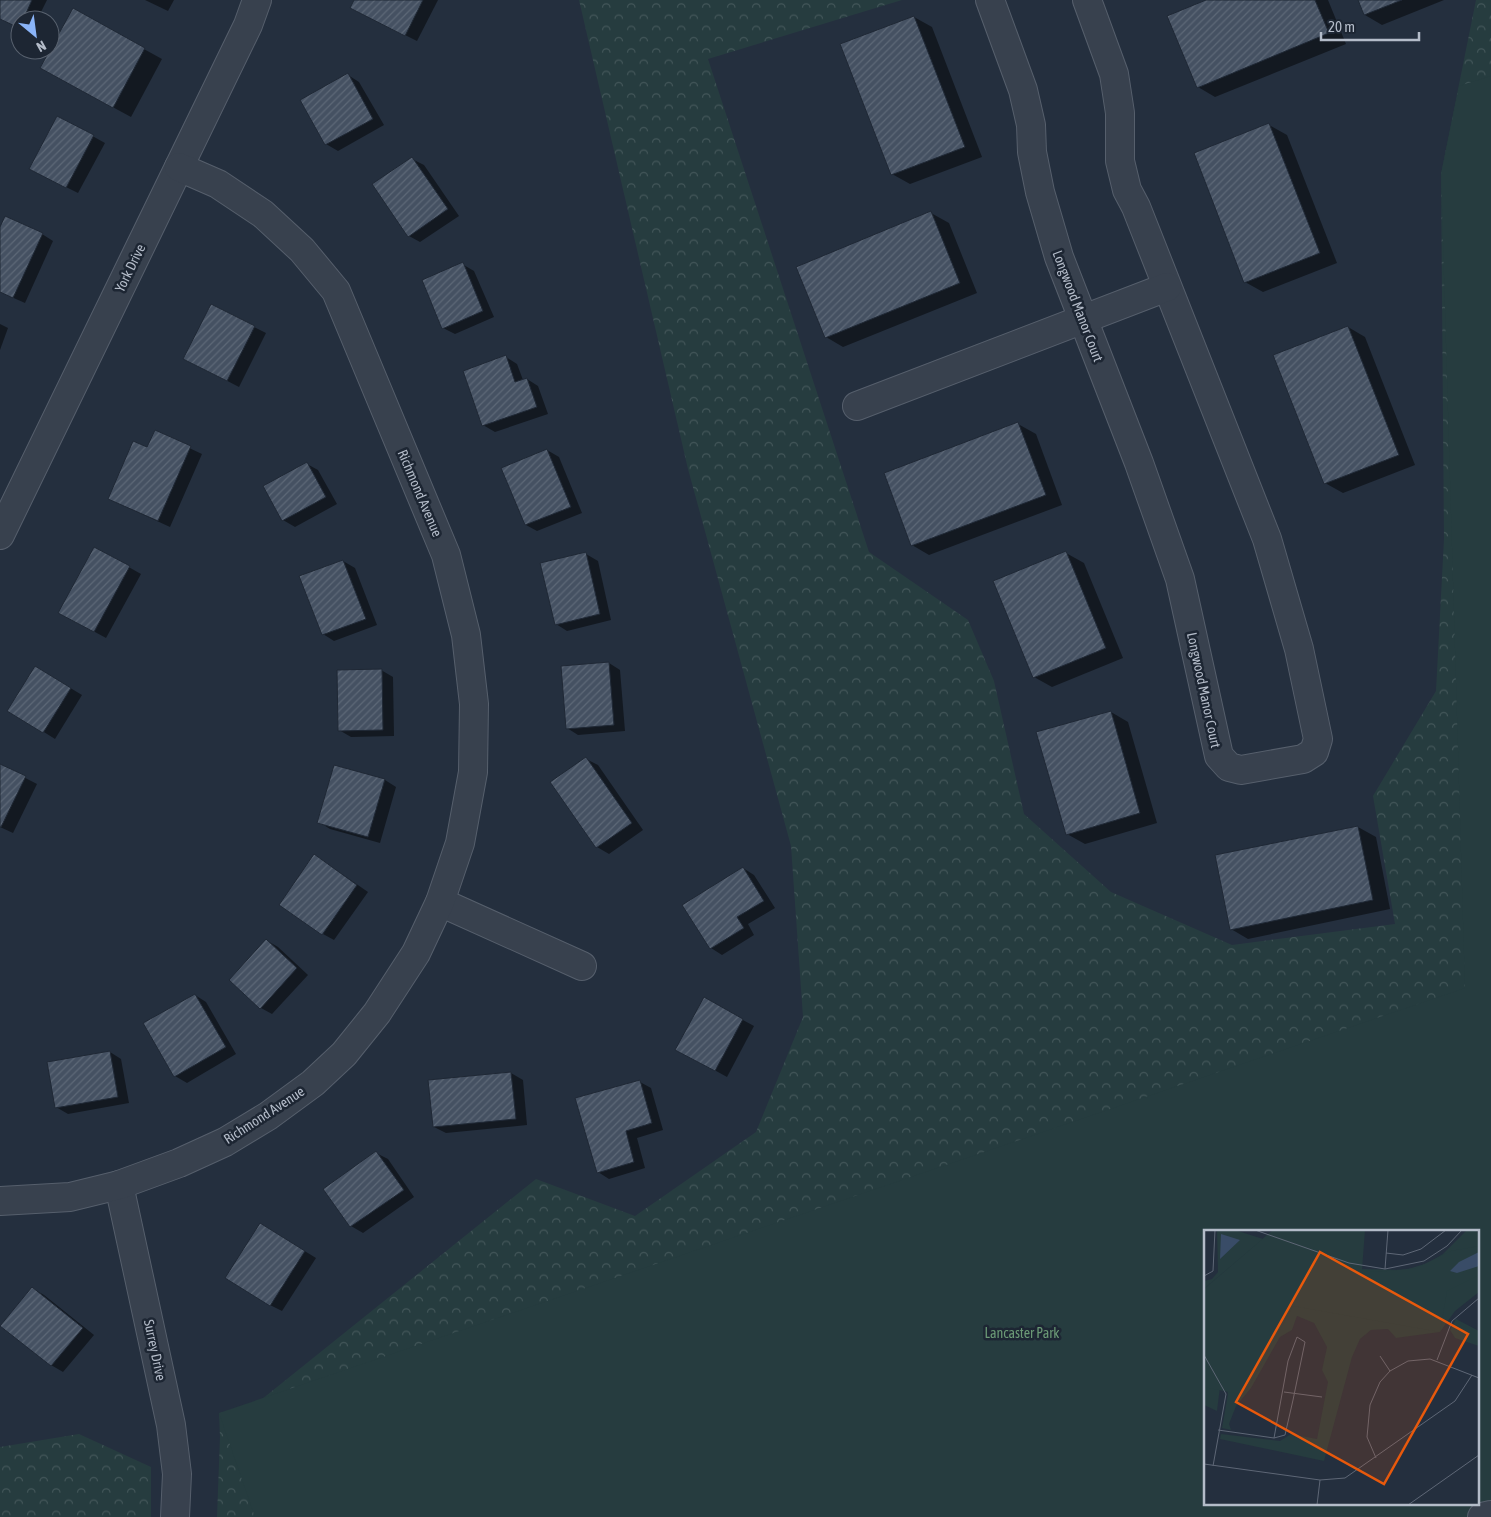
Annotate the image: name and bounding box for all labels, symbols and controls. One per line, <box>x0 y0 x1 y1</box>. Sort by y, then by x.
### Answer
north arrow <box>10 10 60 60</box>
scale bar <box>1321 10 1418 42</box>
text: 20 m <box>1328 18 1355 35</box>
text: N <box>34 37 49 55</box>
street label: York Drive <box>112 241 148 295</box>
street label: Longwood Manor Court <box>1049 248 1107 364</box>
street label: Richmond Avenue <box>394 447 446 539</box>
street label: Longwood Manor Court <box>1184 631 1224 749</box>
street label: Richmond Avenue <box>221 1083 307 1147</box>
inset map <box>1204 1230 1478 1504</box>
street label: Surrey Drive <box>141 1318 169 1382</box>
park label: Lancaster Park <box>984 1325 1060 1341</box>

